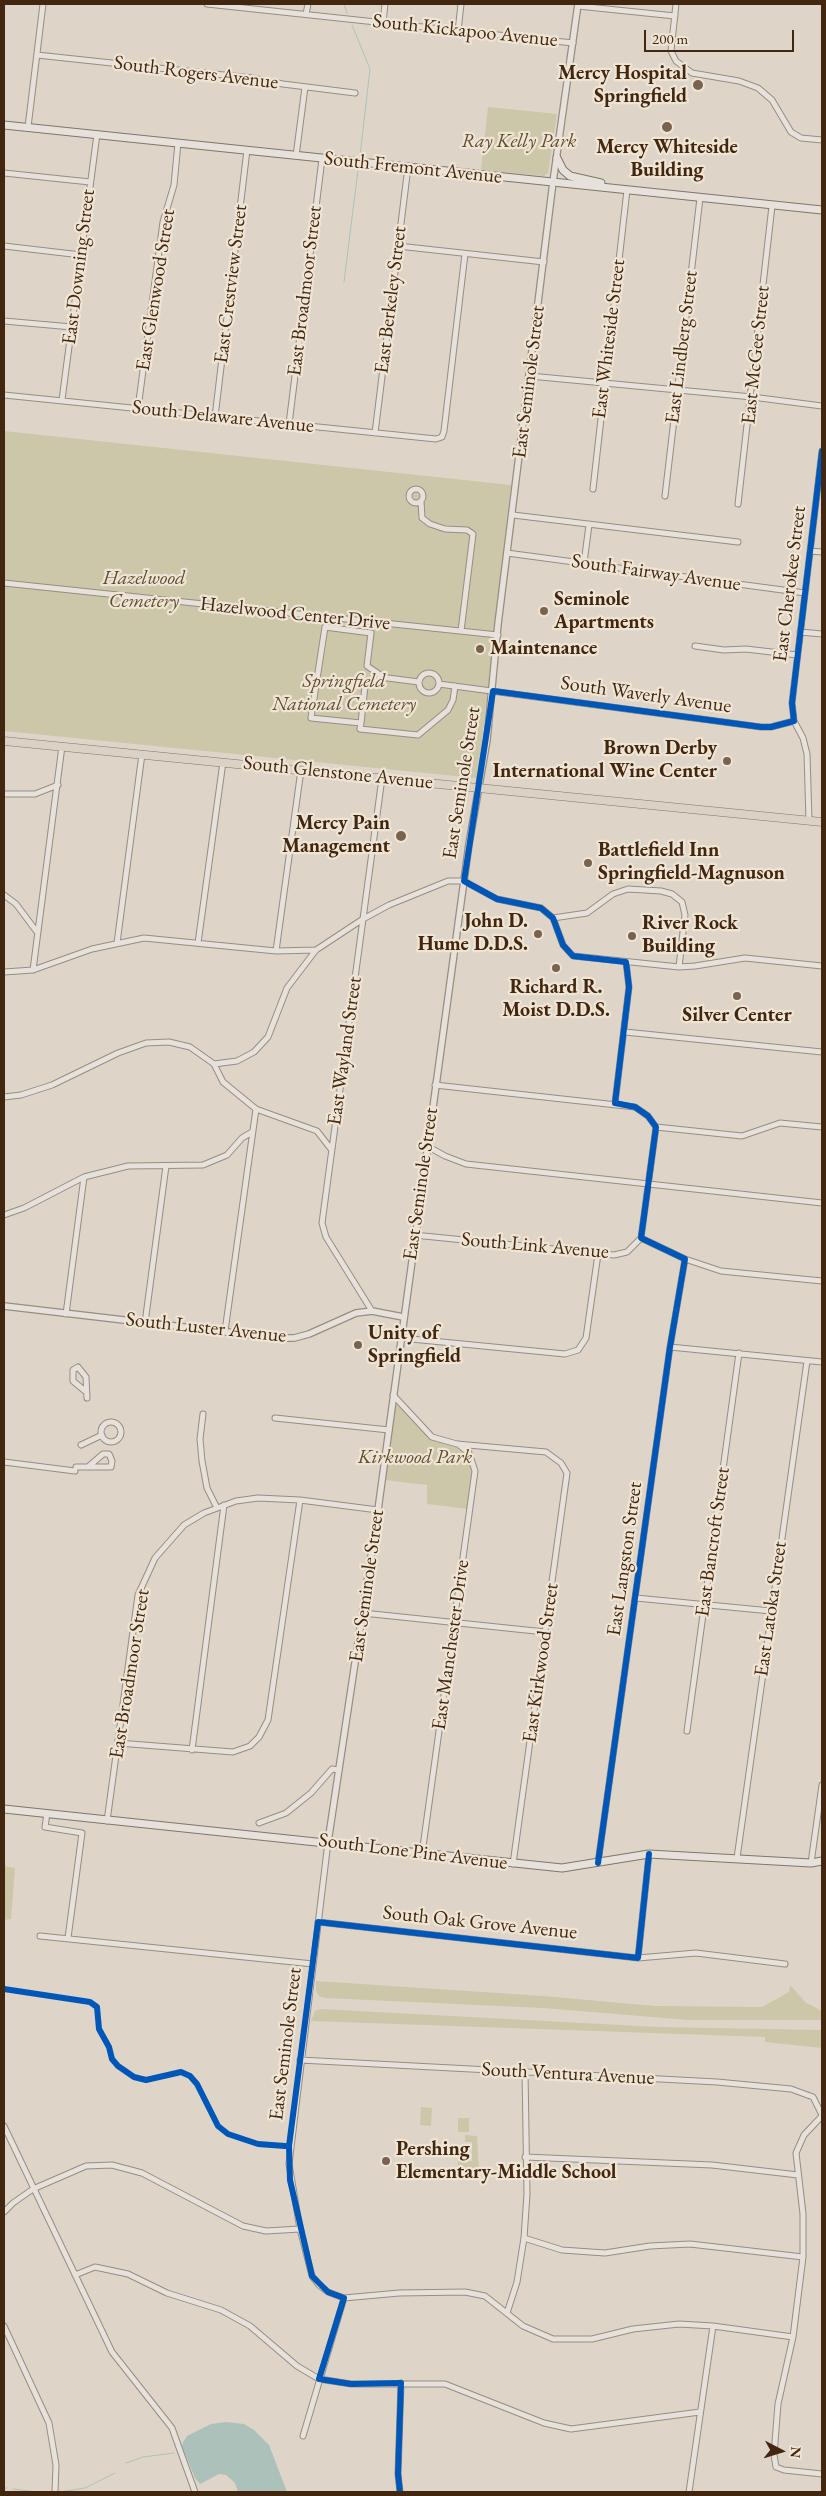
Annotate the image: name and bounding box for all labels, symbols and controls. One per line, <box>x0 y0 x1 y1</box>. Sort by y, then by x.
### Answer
street label: South Kickapoo Avenue <box>371 9 559 53</box>
scale bar <box>646 20 796 52</box>
text: 200 m <box>652 29 688 48</box>
street label: South Rogers Avenue <box>112 51 280 95</box>
place label: Mercy Hospital Springfield <box>558 62 687 109</box>
marker: Mercy Hospital Springfield <box>691 78 705 92</box>
marker: Mercy Whiteside Building <box>660 120 674 134</box>
park label: Ray Kelly Park <box>461 130 577 154</box>
place label: Mercy Whiteside Building <box>596 136 738 183</box>
street label: South Fremont Avenue <box>323 147 503 189</box>
street label: East Downing Street <box>58 188 100 346</box>
street label: East Crestview Street <box>209 203 253 365</box>
street label: East Broadmoor Street <box>283 204 327 378</box>
street label: East Glenwood Street <box>131 207 181 373</box>
street label: East Berkeley Street <box>370 225 412 375</box>
street label: East Whiteside Street <box>587 258 631 420</box>
street label: East Lindberg Street <box>661 269 703 425</box>
street label: East McGee Street <box>737 285 775 425</box>
street label: East Seminole Street <box>508 304 550 460</box>
street label: South Delaware Avenue <box>131 396 315 438</box>
street label: East Cherokee Street <box>769 505 811 663</box>
street label: South Fairway Avenue <box>570 549 742 597</box>
park label: Hazelwood Cemetery <box>103 567 185 614</box>
place label: Seminole Apartments <box>554 588 654 635</box>
street label: Hazelwood Center Drive <box>199 592 391 636</box>
marker: Seminole Apartments <box>538 605 550 617</box>
place label: Maintenance <box>490 637 597 661</box>
marker: Maintenance <box>474 643 486 655</box>
park label: Springfield National Cemetery <box>272 670 416 717</box>
street label: South Waverly Avenue <box>559 671 733 719</box>
street label: East Seminole Street <box>438 705 486 861</box>
place label: Brown Derby International Wine Center <box>493 737 717 784</box>
street label: South Glenstone Avenue <box>242 751 434 795</box>
marker: Brown Derby International Wine Center <box>721 755 733 767</box>
place label: Mercy Pain Management <box>282 812 390 859</box>
marker: Mercy Pain Management <box>394 829 408 843</box>
place label: Battlefield Inn Springfield-Magnuson <box>598 839 785 886</box>
marker: Battlefield Inn Springfield-Magnuson <box>582 857 594 869</box>
place label: John D. Hume D.D.S. <box>418 910 528 957</box>
place label: River Rock Building <box>642 912 738 959</box>
marker: John D. Hume D.D.S. <box>532 928 544 940</box>
marker: River Rock Building <box>626 930 638 942</box>
marker: Richard R. Moist D.D.S. <box>550 962 562 974</box>
street label: East Wayland Street <box>323 975 367 1127</box>
place label: Richard R. Moist D.D.S. <box>502 976 610 1023</box>
marker: Silver Center <box>731 990 743 1002</box>
place label: Silver Center <box>682 1004 792 1028</box>
street label: East Seminole Street <box>398 1106 444 1262</box>
street label: South Link Avenue <box>460 1228 610 1264</box>
street label: South Luster Avenue <box>125 1308 287 1348</box>
place label: Unity of Springfield <box>368 1322 461 1369</box>
marker: Unity of Springfield <box>352 1339 364 1351</box>
park label: Kirkwood Park <box>358 1446 472 1470</box>
street label: East Bancroft Street <box>691 1466 735 1618</box>
street label: East Langston Street <box>602 1480 648 1638</box>
street label: East Seminole Street <box>344 1508 390 1664</box>
street label: East Latoka Street <box>750 1540 792 1678</box>
street label: East Manchester Drive <box>427 1558 475 1732</box>
street label: East Kirkwood Street <box>518 1582 564 1744</box>
street label: East Broadmoor Street <box>105 1587 155 1761</box>
street label: South Lone Pine Avenue <box>317 1829 509 1875</box>
street label: South Oak Grove Avenue <box>382 1901 578 1945</box>
street label: East Seminole Street <box>265 1966 307 2122</box>
street label: South Ventura Avenue <box>481 2057 655 2091</box>
place label: Pershing Elementary-Middle School <box>396 2138 617 2185</box>
marker: Pershing Elementary-Middle School <box>380 2155 392 2167</box>
north arrow <box>756 2426 806 2476</box>
text: N <box>786 2446 805 2459</box>

